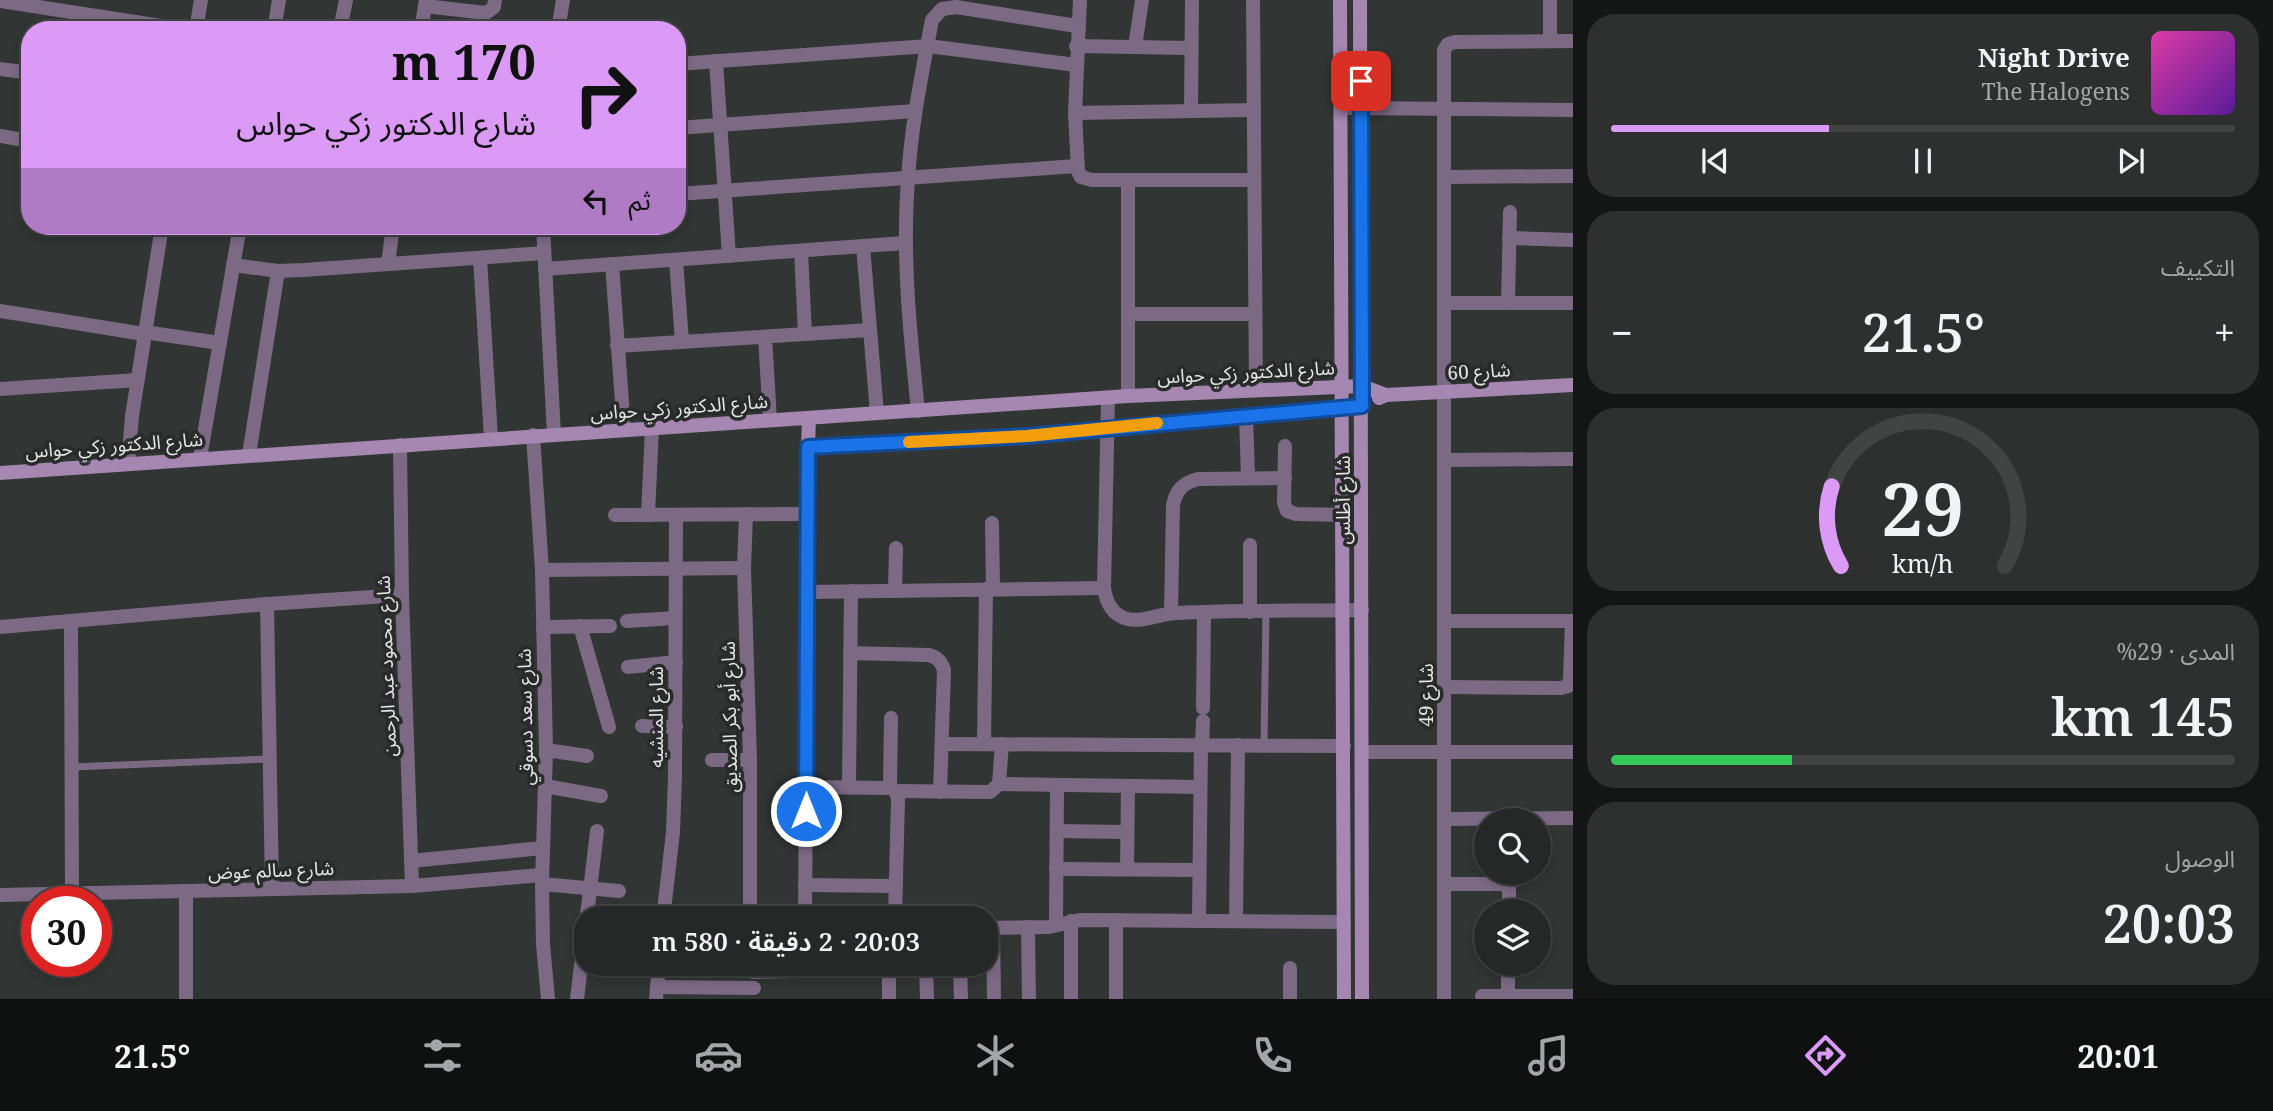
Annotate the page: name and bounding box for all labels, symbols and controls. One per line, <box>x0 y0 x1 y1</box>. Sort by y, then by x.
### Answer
text: 170 m <box>392 28 536 94</box>
text: Night Drive <box>1978 39 2130 75</box>
icon: right <box>560 49 651 140</box>
pin <box>1331 51 1391 111</box>
icon: arrive <box>1342 62 1380 100</box>
text: The Halogens <box>1982 75 2130 107</box>
text: شارع الدكتور زكي حواس <box>236 101 536 144</box>
icon: previous <box>1696 142 1734 180</box>
icon: pause <box>1904 142 1942 180</box>
icon: next <box>2112 142 2150 180</box>
icon: left <box>577 182 615 220</box>
text: ثم <box>629 182 651 218</box>
text: التكييف <box>2161 251 2235 283</box>
text: 21.5° <box>1862 296 1985 367</box>
text: − <box>1611 306 1633 358</box>
text: + <box>2214 306 2235 358</box>
street label: شارع الدكتور زكي حواس <box>1156 354 1336 392</box>
street label: شارع 60 <box>1447 356 1511 387</box>
street label: شارع الدكتور زكي حواس <box>589 388 769 429</box>
street label: شارع الدكتور زكي حواس <box>24 426 204 467</box>
street label: شارع أطلس <box>1330 455 1357 545</box>
text: 29 <box>1882 458 1964 557</box>
text: km/h <box>1892 545 1954 579</box>
street label: شارع محمود عبد الرحمن <box>370 575 403 757</box>
text: المدى · 29% <box>2116 635 2235 667</box>
street label: شارع أبو بكر الصديق <box>715 641 744 793</box>
street label: شارع سعد دسوقي <box>511 648 542 786</box>
street label: شارع 49 <box>1413 663 1440 727</box>
street label: شارع المنشيه <box>643 666 670 768</box>
text: 145 km <box>2051 680 2235 751</box>
position arrow <box>769 774 843 848</box>
map controls <box>1474 808 1551 976</box>
button: search <box>1474 808 1551 885</box>
text: الوصول <box>2165 842 2235 874</box>
street label: شارع سالم عوض <box>207 855 335 887</box>
speed limit sign: 30 <box>21 886 112 977</box>
text: 20:03 <box>2102 887 2235 958</box>
button: layers <box>1474 899 1551 976</box>
text: 20:03 · 2 دقيقة · 580 m <box>652 923 920 959</box>
icon: filters <box>418 1031 467 1080</box>
icon: car <box>694 1031 743 1080</box>
icon: climate <box>971 1031 1020 1080</box>
icon: phone <box>1248 1031 1297 1080</box>
icon: music <box>1524 1031 1573 1080</box>
icon: directions <box>1801 1031 1850 1080</box>
text: 21.5° <box>114 1034 190 1077</box>
text: 20:01 <box>2077 1034 2159 1077</box>

